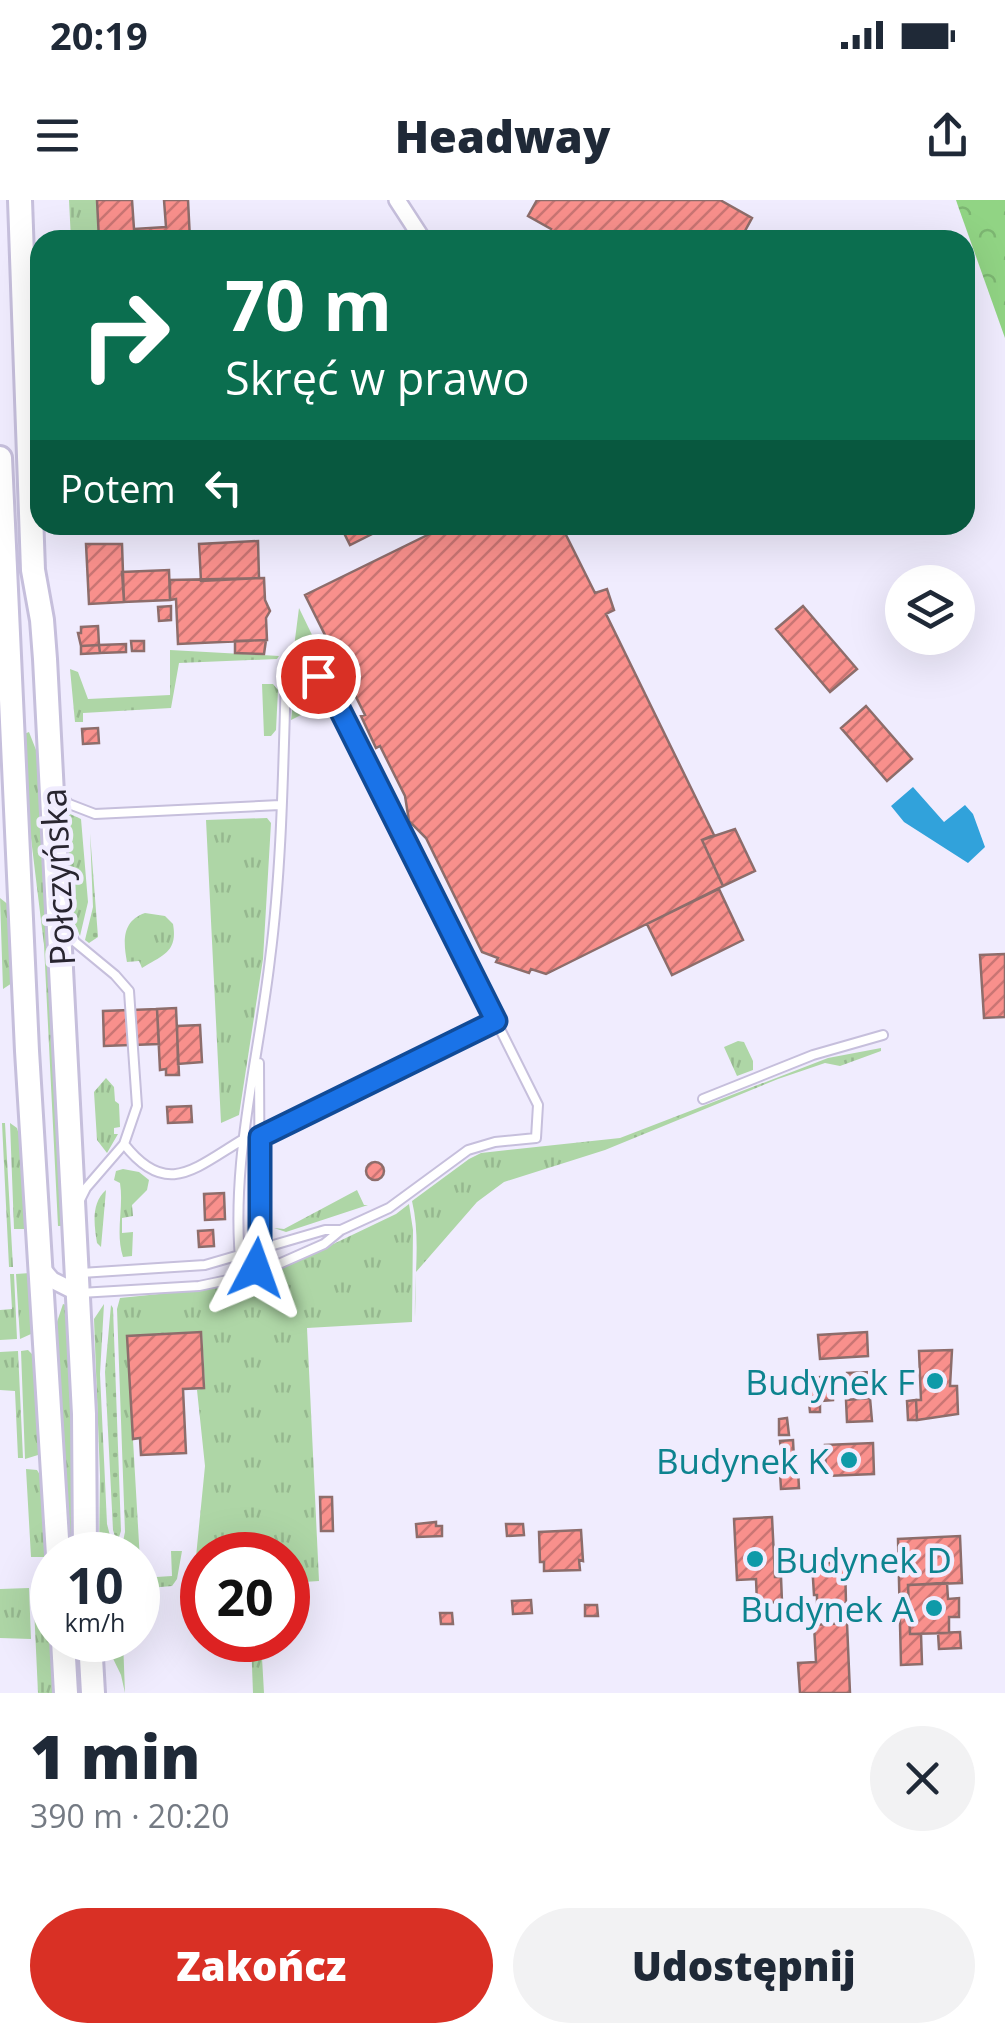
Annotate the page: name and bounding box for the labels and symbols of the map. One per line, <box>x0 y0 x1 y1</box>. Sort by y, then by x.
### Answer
pin <box>276 634 361 719</box>
street label: Połczyńska <box>29 787 85 967</box>
position arrow <box>204 1216 308 1320</box>
place label: Budynek F <box>745 1358 915 1405</box>
marker: Budynek F <box>924 1370 946 1392</box>
place label: Budynek K <box>656 1437 830 1484</box>
marker: Budynek K <box>838 1449 860 1471</box>
speed limit sign: 20 <box>180 1532 310 1662</box>
place label: Budynek D <box>775 1536 952 1583</box>
marker: Budynek D <box>744 1548 766 1570</box>
place label: Budynek A <box>740 1585 915 1632</box>
marker: Budynek A <box>923 1597 945 1619</box>

